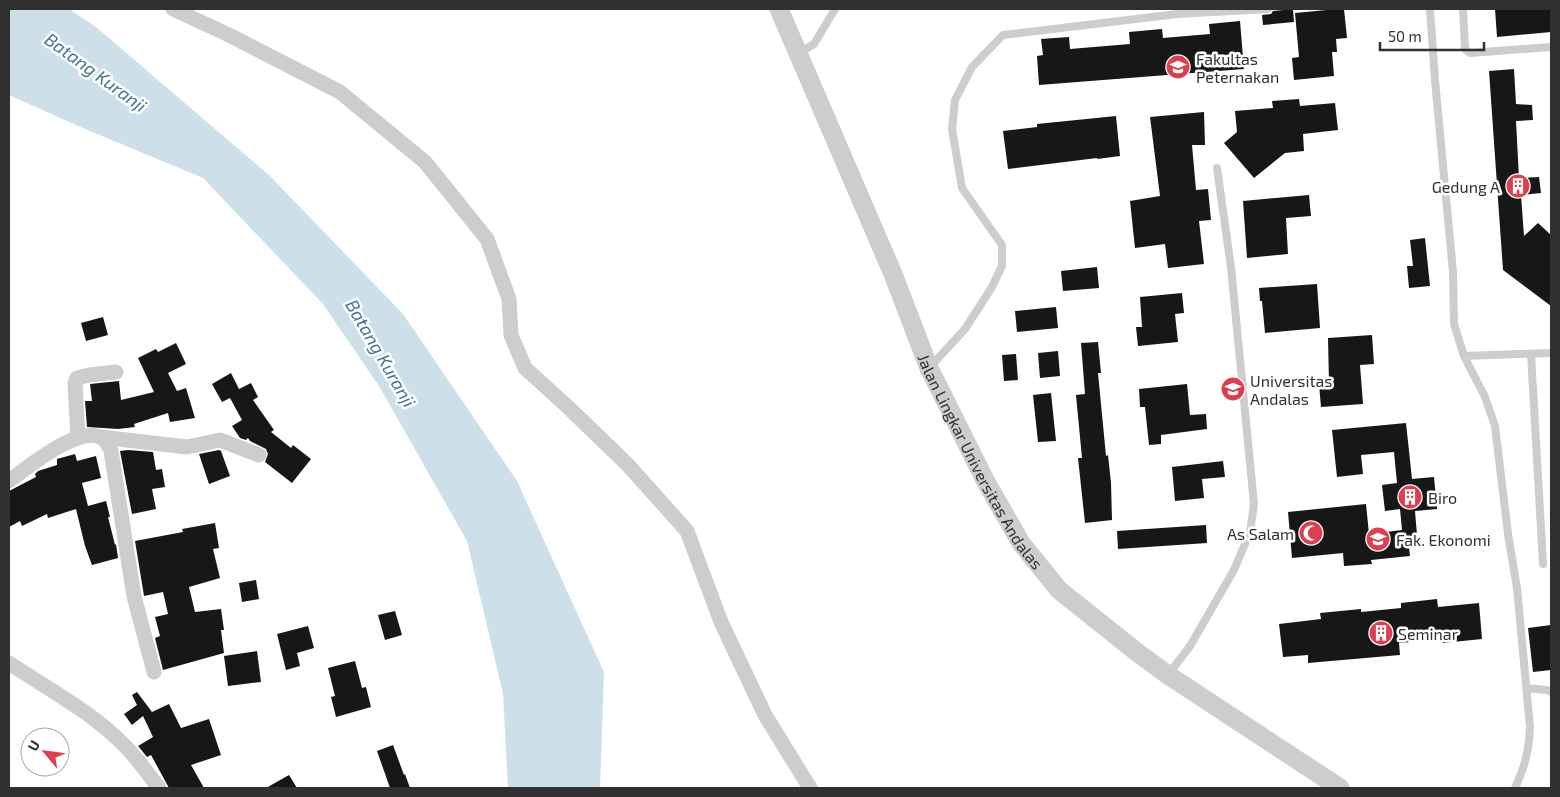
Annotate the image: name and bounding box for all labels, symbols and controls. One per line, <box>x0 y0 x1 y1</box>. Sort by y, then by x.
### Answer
scale bar <box>1380 20 1484 52</box>
text: 50 m <box>1388 27 1422 45</box>
water label: Batang Kuranji <box>41 28 152 117</box>
place label: Fakultas Peternakan <box>1196 49 1279 86</box>
school or university icon: Fakultas Peternakan <box>1165 54 1191 80</box>
building icon: Gedung A <box>1505 173 1531 199</box>
place label: Gedung A <box>1432 177 1500 196</box>
water label: Batang Kuranji <box>341 295 421 411</box>
street label: Jalan Lingkar Universitas Andalas <box>915 351 1047 572</box>
place label: Universitas Andalas <box>1250 371 1332 408</box>
school or university icon: Universitas Andalas <box>1220 376 1246 402</box>
building icon: Biro <box>1397 484 1423 510</box>
place label: Biro <box>1428 488 1457 507</box>
mosque icon: As Salam <box>1298 520 1324 546</box>
place label: As Salam <box>1227 524 1294 543</box>
school or university icon: Fak. Ekonomi <box>1365 526 1391 552</box>
place label: Fak. Ekonomi <box>1396 530 1491 549</box>
building icon: Seminar <box>1368 620 1394 646</box>
place label: Seminar <box>1398 624 1459 643</box>
north arrow <box>20 727 70 777</box>
text: U <box>23 737 43 754</box>

